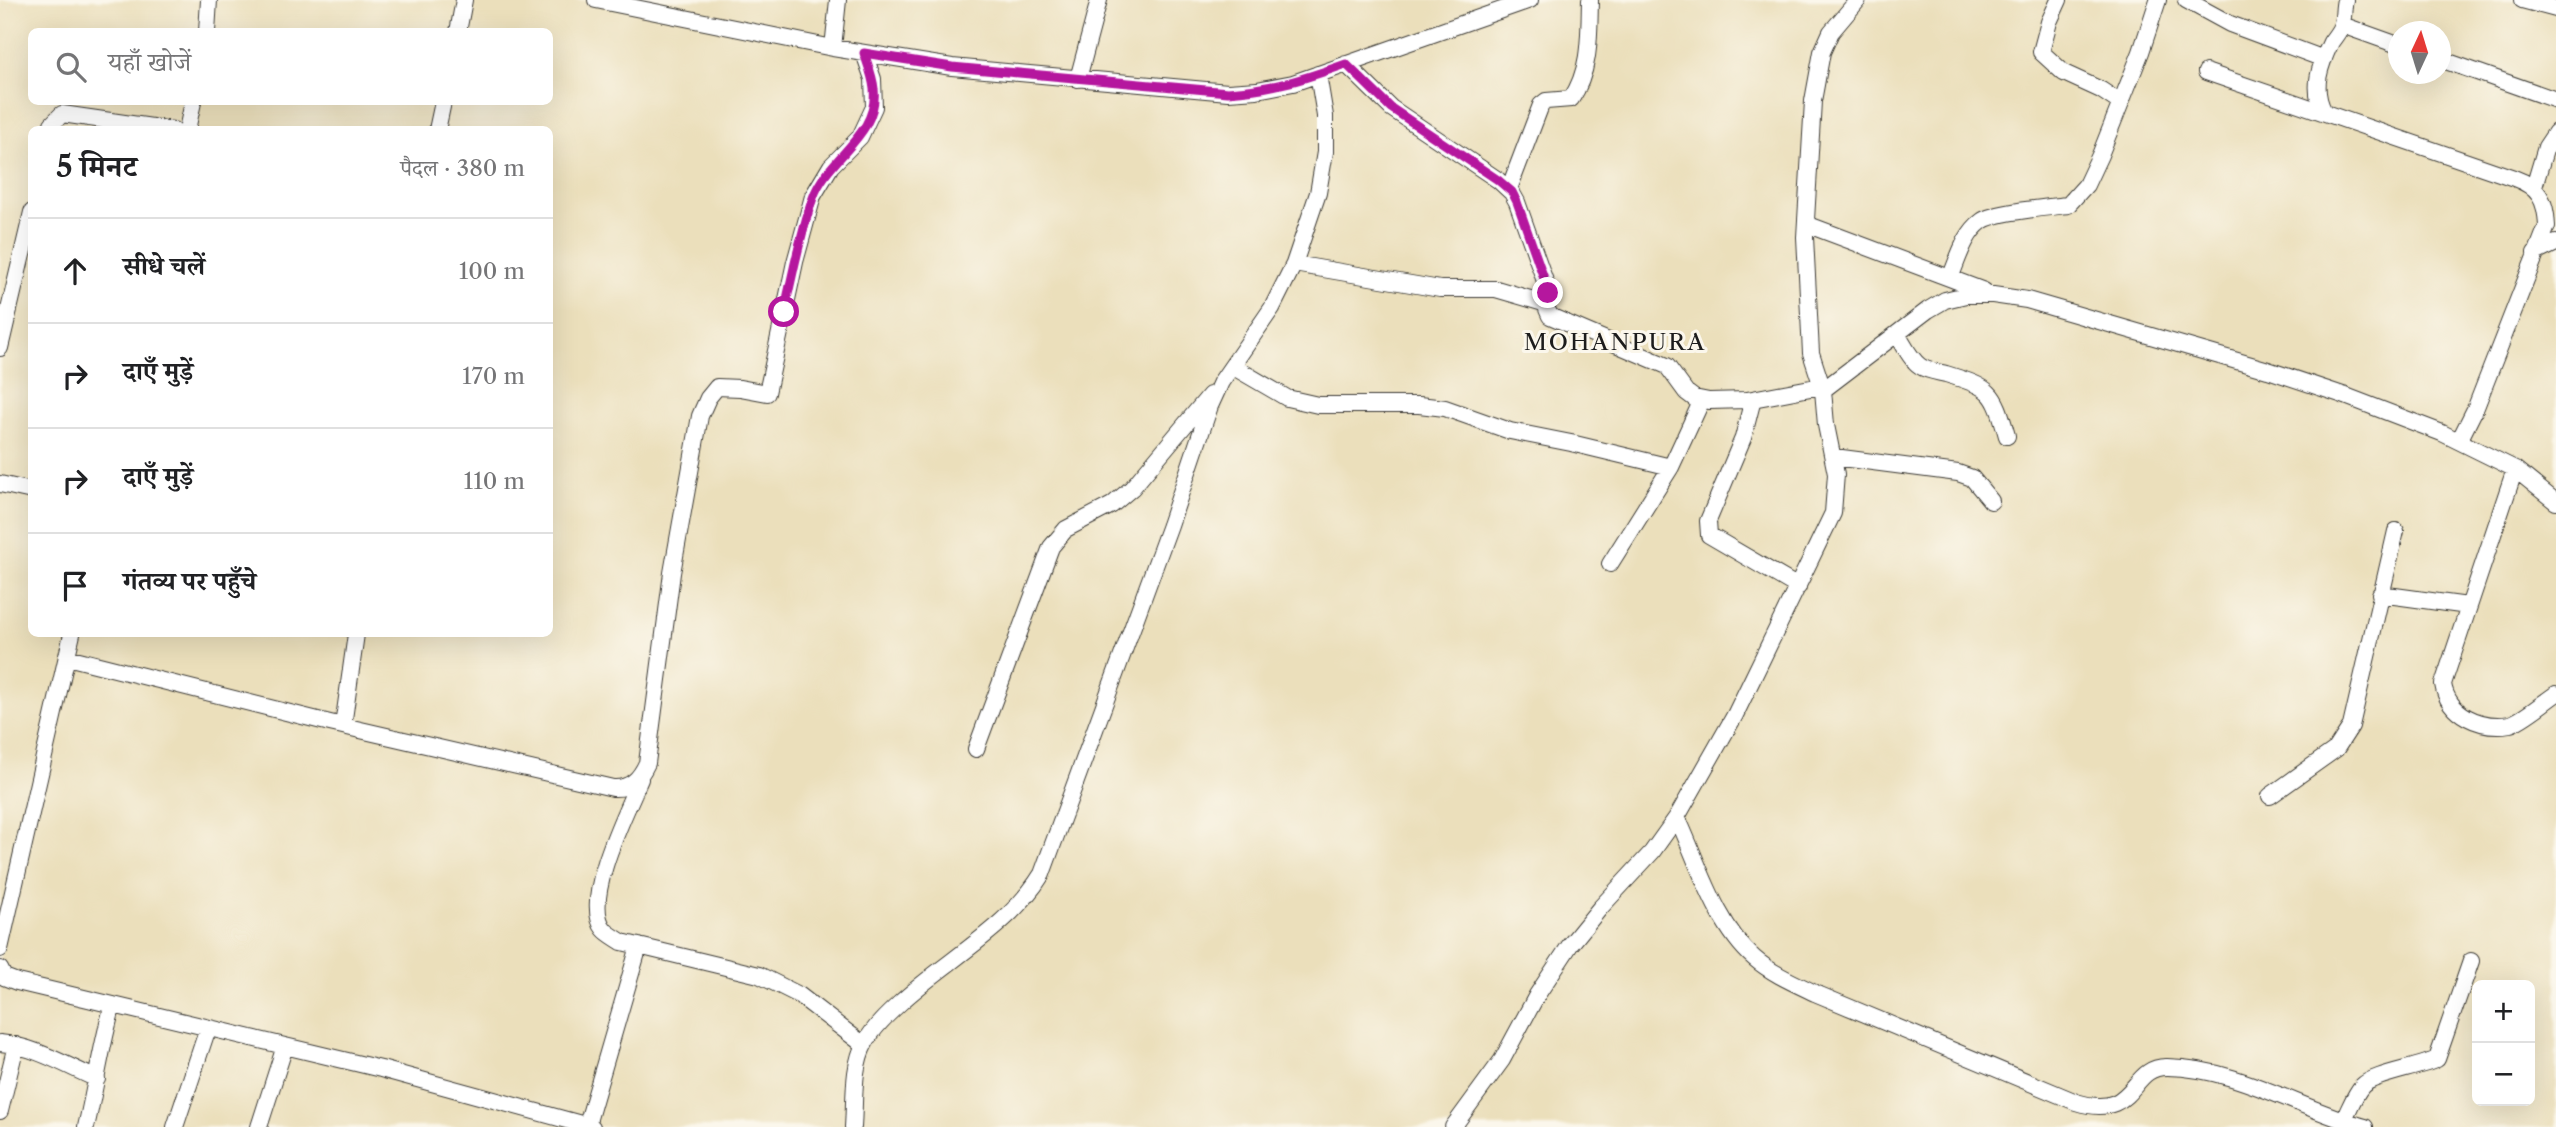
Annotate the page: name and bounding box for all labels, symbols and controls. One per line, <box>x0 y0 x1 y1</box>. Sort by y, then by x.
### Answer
north arrow <box>2388 21 2451 84</box>
search box <box>28 28 553 105</box>
text: यहाँ खोजें <box>108 46 191 78</box>
icon: search <box>52 48 90 86</box>
text: 5 मिनट <box>56 148 137 185</box>
text: पैदल · 380 m <box>400 154 525 182</box>
text: सीधे चलें <box>123 250 205 282</box>
icon: ahead <box>56 252 94 290</box>
text: 100 m <box>459 257 525 285</box>
route end <box>1532 277 1563 308</box>
route start <box>768 296 799 327</box>
district label: MOHANPURA <box>1524 328 1706 356</box>
text: दाएँ मुड़ें <box>123 355 193 387</box>
icon: right <box>56 357 94 395</box>
text: 170 m <box>462 362 525 390</box>
text: दाएँ मुड़ें <box>123 460 193 492</box>
icon: right <box>56 462 94 500</box>
text: 110 m <box>464 467 525 495</box>
text: गंतव्य पर पहुँचे <box>123 565 256 597</box>
icon: arrive <box>56 567 94 605</box>
map controls <box>2472 980 2535 1106</box>
button: + <box>2472 980 2535 1043</box>
button: − <box>2472 1043 2535 1106</box>

